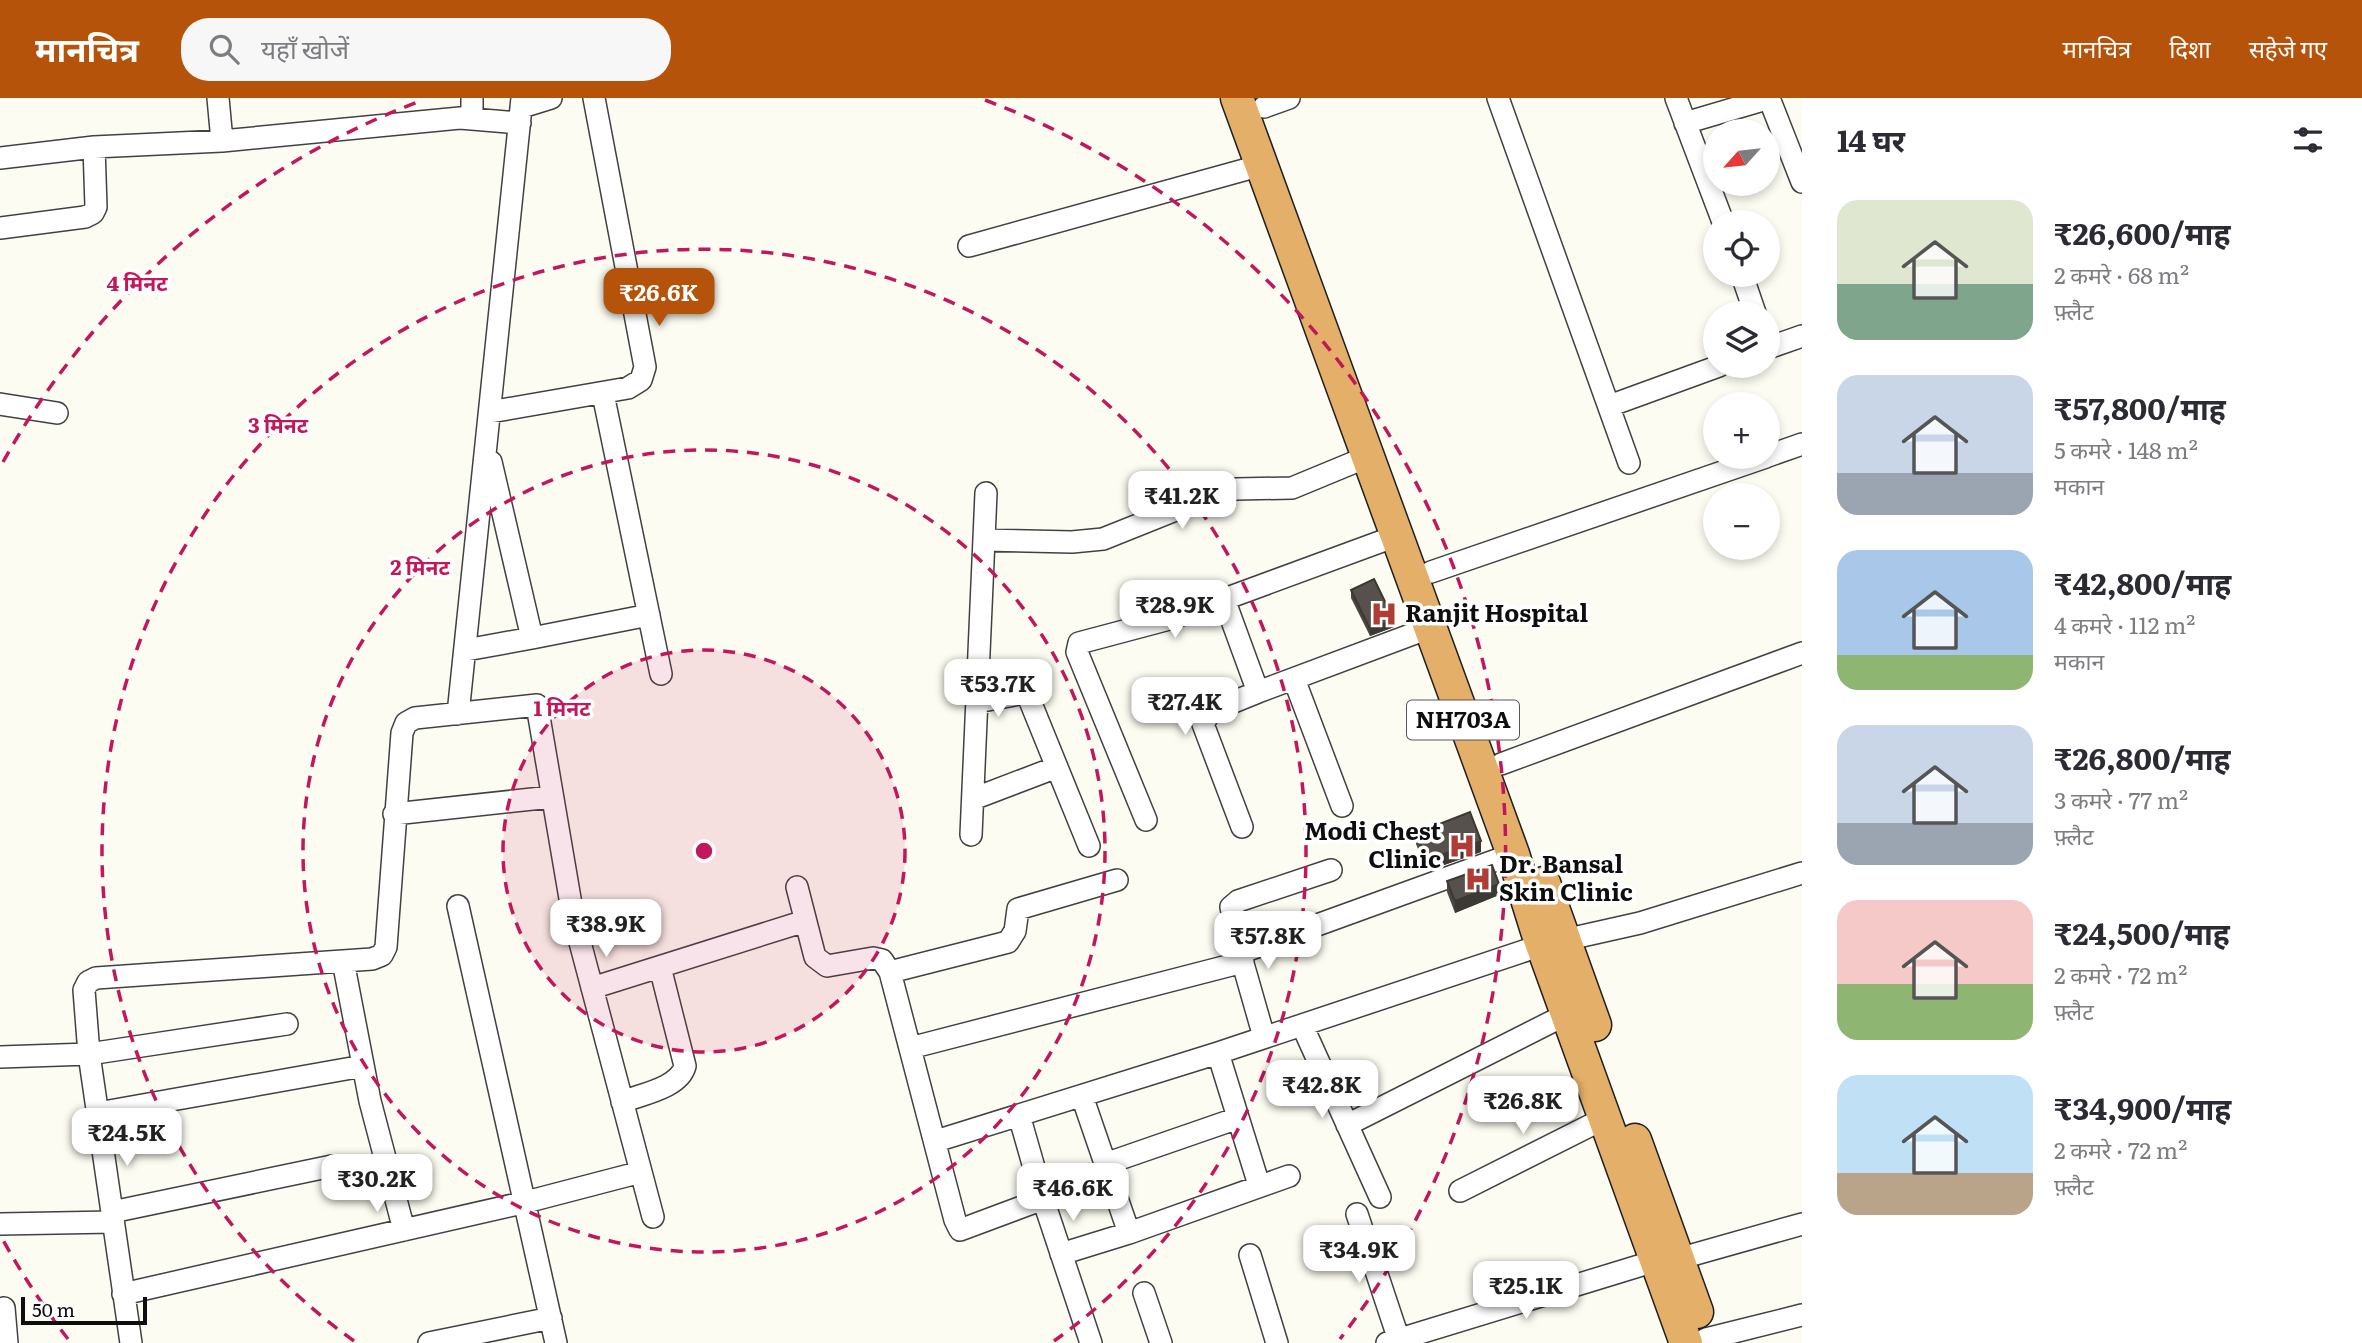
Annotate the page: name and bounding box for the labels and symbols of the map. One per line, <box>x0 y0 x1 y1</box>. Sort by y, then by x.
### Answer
north arrow <box>1703 119 1780 196</box>
text: 4 मिनट <box>107 266 168 297</box>
pin: ₹26.6K <box>602 268 716 328</box>
text: 3 मिनट <box>248 408 309 439</box>
pin: ₹41.2K <box>1125 472 1239 531</box>
text: 2 मिनट <box>390 550 450 581</box>
pin: ₹28.9K <box>1118 580 1232 640</box>
place label: Ranjit Hospital <box>1405 594 1588 629</box>
hospital icon: Ranjit Hospital <box>1369 599 1399 629</box>
pin: ₹53.7K <box>941 660 1055 719</box>
pin: ₹27.4K <box>1128 678 1242 737</box>
text: 1 मिनट <box>534 691 591 722</box>
road number: NH703A <box>1407 700 1519 740</box>
place label: Modi Chest Clinic <box>1304 812 1441 875</box>
hospital icon: Modi Chest Clinic <box>1447 831 1477 861</box>
centre of rings <box>692 839 716 863</box>
place label: Dr. Bansal Skin Clinic <box>1499 845 1633 908</box>
hospital icon: Dr. Bansal Skin Clinic <box>1463 864 1493 894</box>
pin: ₹38.9K <box>549 900 663 959</box>
pin: ₹57.8K <box>1211 912 1325 971</box>
pin: ₹42.8K <box>1265 1060 1379 1120</box>
pin: ₹26.8K <box>1466 1076 1580 1136</box>
pin: ₹24.5K <box>70 1108 184 1168</box>
pin: ₹30.2K <box>320 1154 434 1214</box>
pin: ₹46.6K <box>1016 1164 1130 1223</box>
pin: ₹34.9K <box>1302 1226 1416 1285</box>
pin: ₹25.1K <box>1469 1262 1583 1321</box>
scale bar <box>21 1294 147 1326</box>

